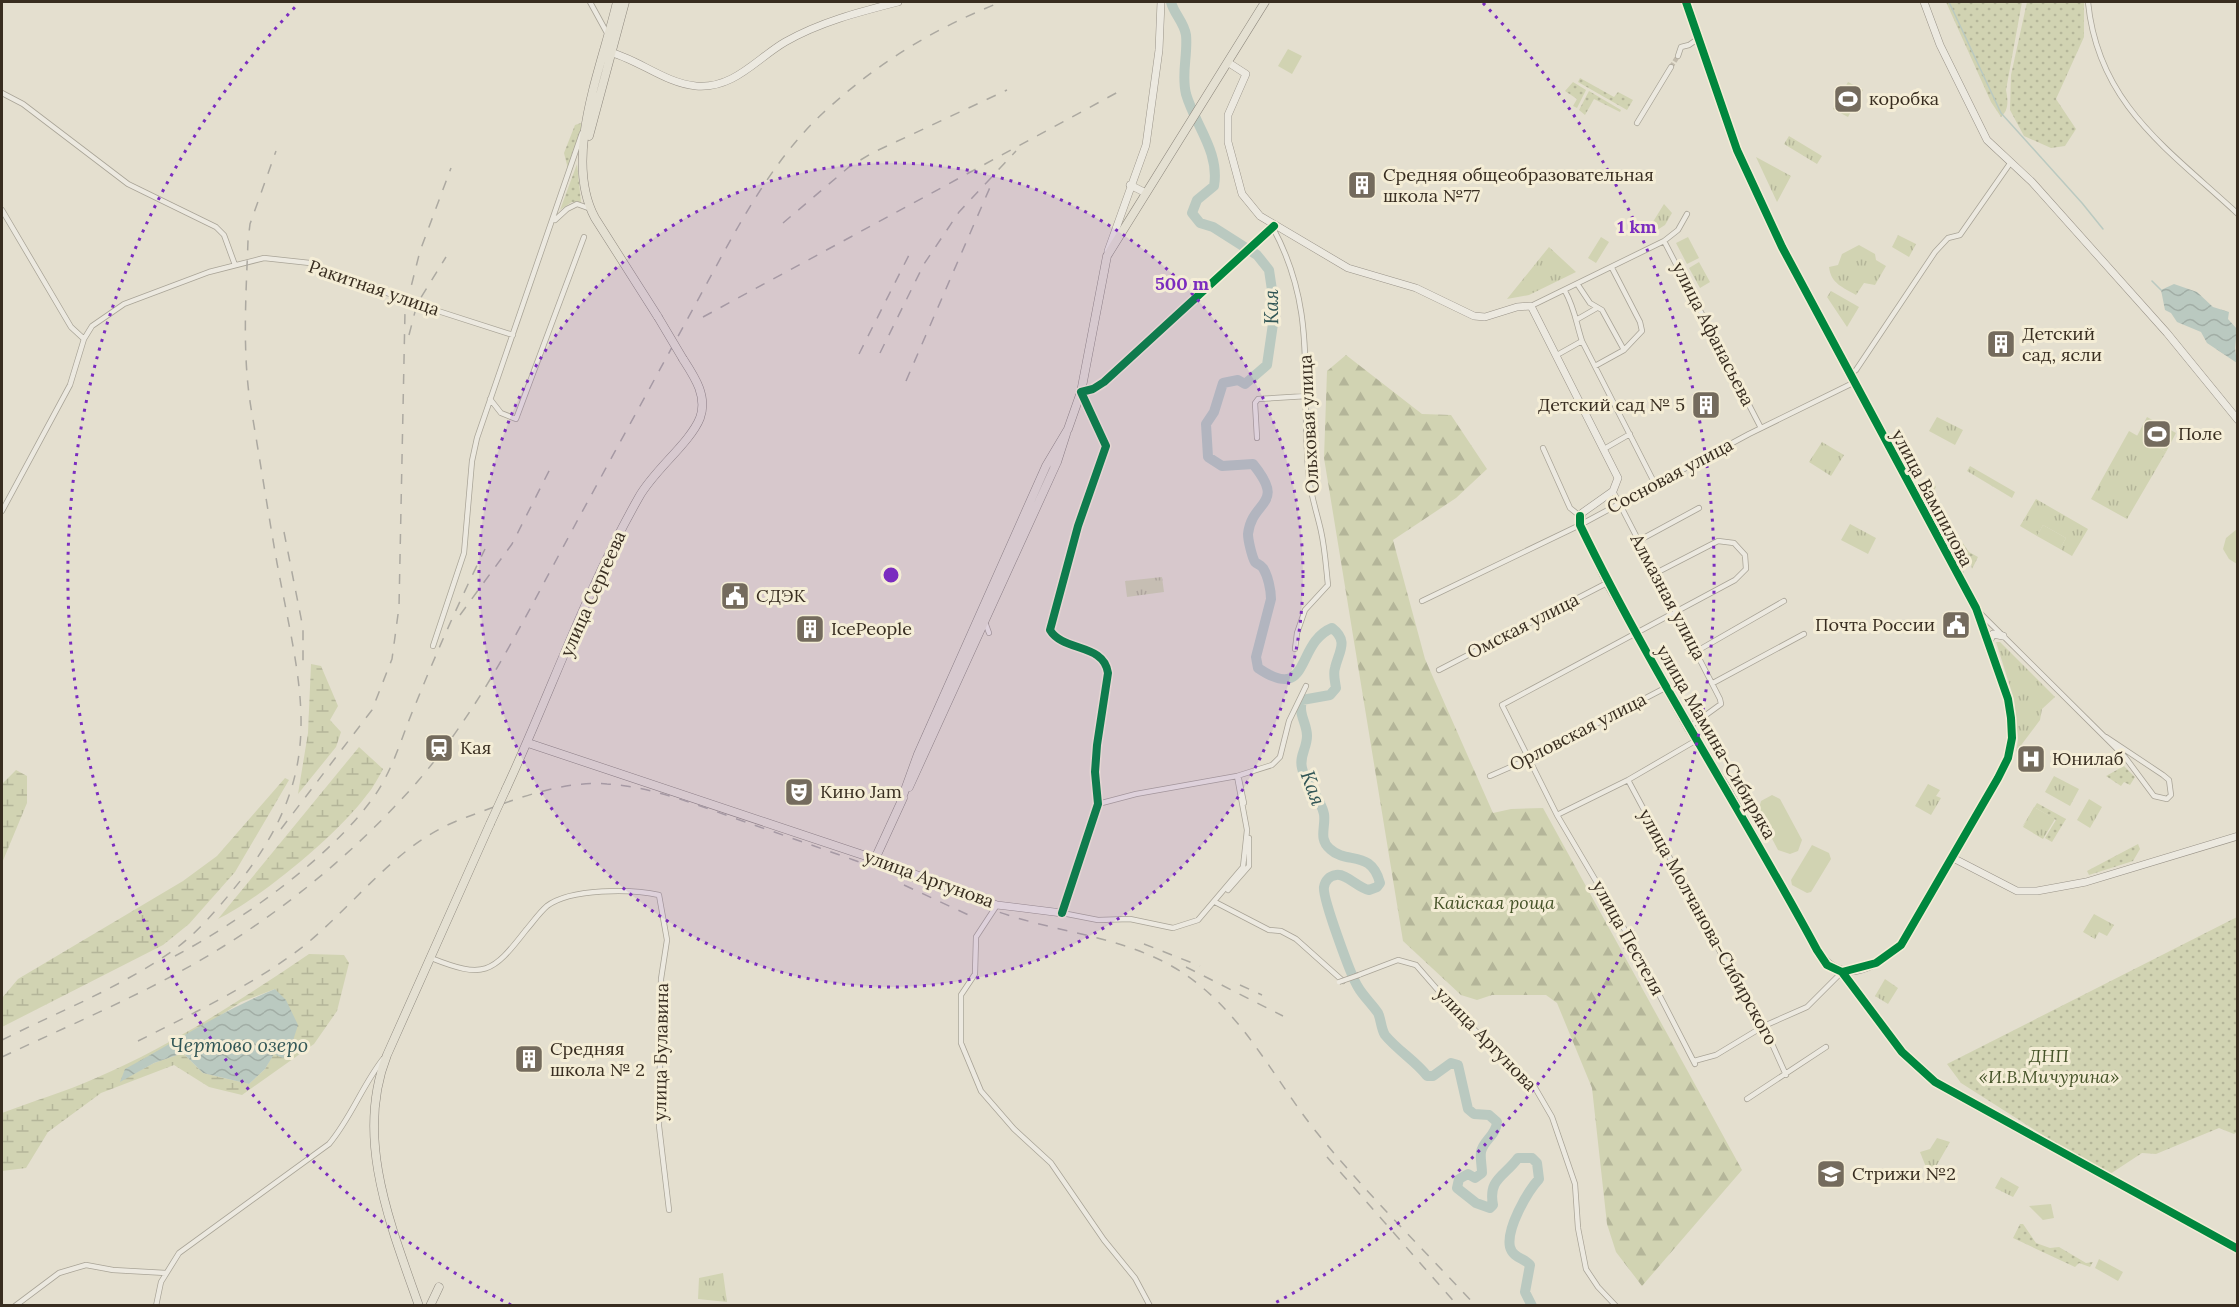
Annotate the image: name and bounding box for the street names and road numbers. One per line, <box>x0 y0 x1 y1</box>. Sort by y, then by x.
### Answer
street label: Ракитная улица <box>306 254 443 321</box>
street label: улица Афанасьева <box>1667 258 1760 410</box>
street label: Ольховая улица <box>1293 354 1324 494</box>
street label: улица Вампилова <box>1886 425 1978 570</box>
street label: Сосновая улица <box>1603 433 1737 518</box>
street label: улица Сергеева <box>554 527 631 660</box>
street label: Алмазная улица <box>1625 529 1711 664</box>
street label: Омская улица <box>1463 588 1583 664</box>
street label: улица Мамина-Сибиряка <box>1651 640 1782 843</box>
street label: Орловская улица <box>1506 687 1650 776</box>
street label: улица Молчанова-Сибирского <box>1634 805 1783 1049</box>
street label: улица Аргунова <box>861 844 997 913</box>
street label: улица Пестеля <box>1587 876 1670 999</box>
street label: улица Аргунова <box>1431 982 1542 1096</box>
street label: улица Булавина <box>648 983 673 1121</box>

